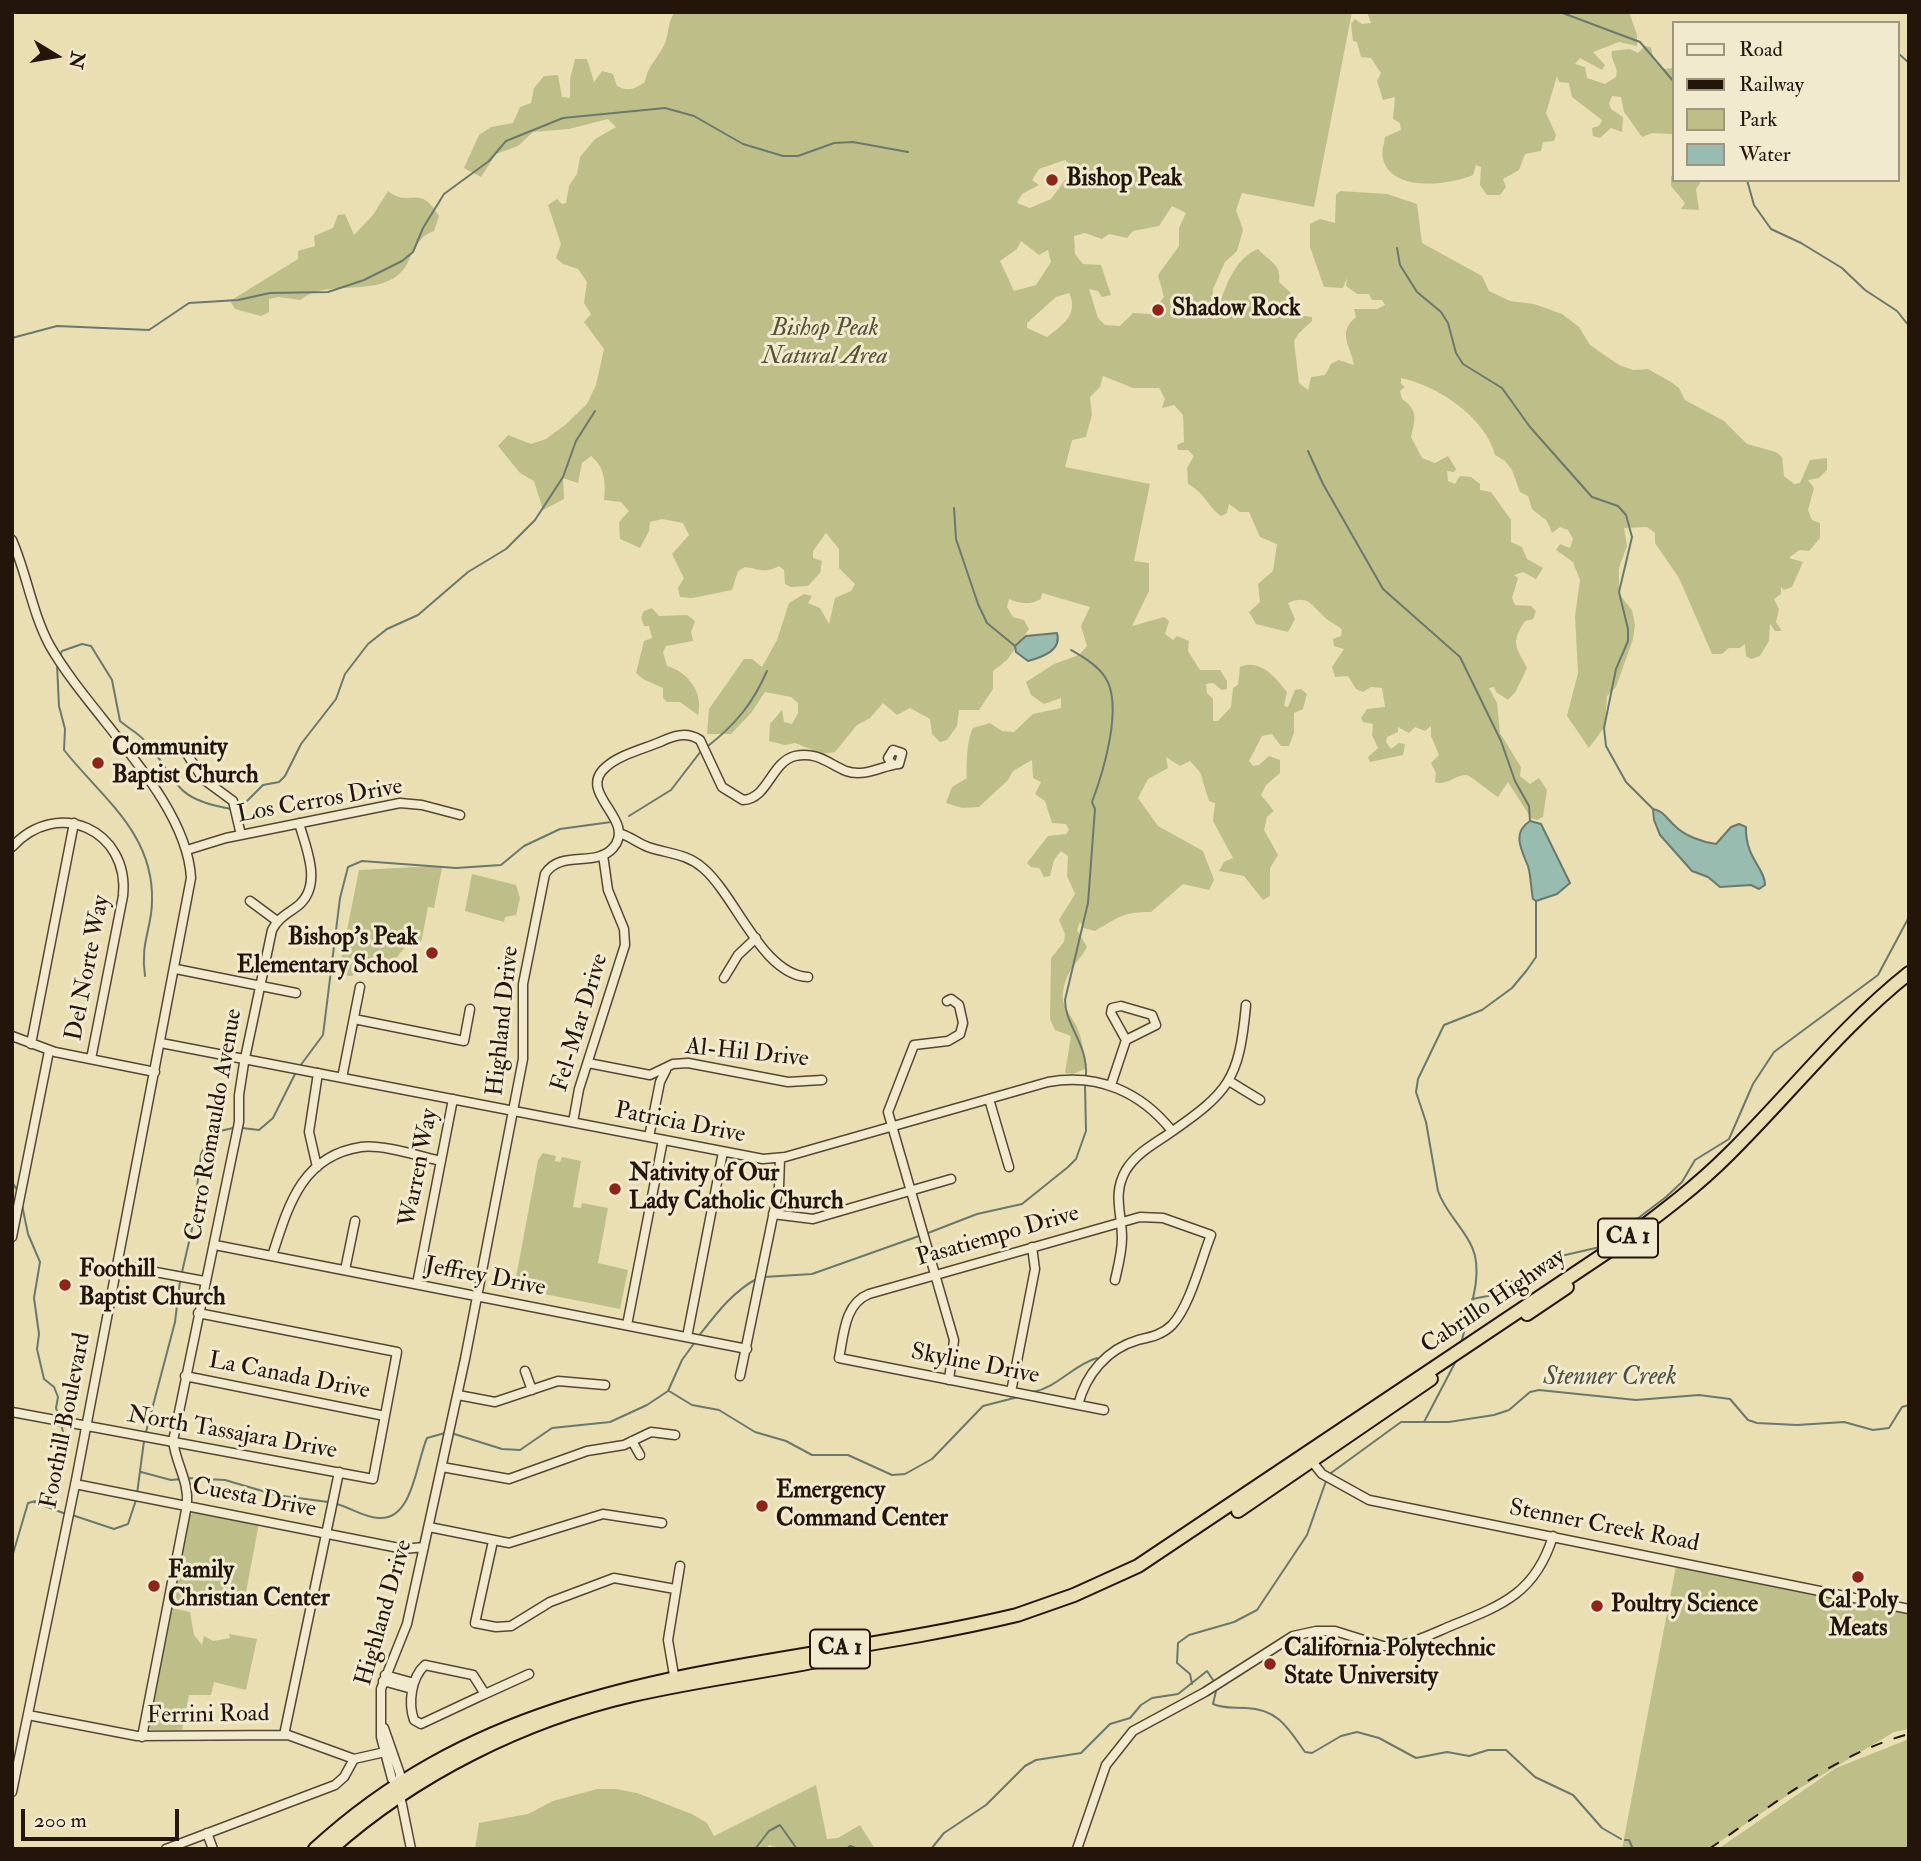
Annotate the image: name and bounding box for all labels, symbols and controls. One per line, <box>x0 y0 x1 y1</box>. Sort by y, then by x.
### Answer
north arrow <box>21 21 91 91</box>
legend <box>1672 21 1900 182</box>
text: Road <box>1739 36 1783 63</box>
text: N <box>63 49 90 71</box>
text: Railway <box>1739 71 1804 98</box>
text: Park <box>1739 106 1777 133</box>
text: Water <box>1739 141 1791 168</box>
place label: Bishop Peak <box>1066 166 1182 194</box>
marker: Bishop Peak <box>1044 172 1060 188</box>
place label: Shadow Rock <box>1172 296 1301 324</box>
marker: Shadow Rock <box>1150 302 1166 318</box>
park label: Bishop Peak Natural Area <box>762 316 888 372</box>
place label: Community Baptist Church <box>112 735 258 791</box>
marker: Community Baptist Church <box>90 755 106 771</box>
street label: Los Cerros Drive <box>235 773 405 831</box>
street label: Del Norte Way <box>61 893 117 1043</box>
place label: Bishop's Peak Elementary School <box>237 925 418 981</box>
marker: Bishop's Peak Elementary School <box>424 945 440 961</box>
street label: Highland Drive <box>482 945 526 1097</box>
street label: Fel-Mar Drive <box>546 951 616 1095</box>
street label: Cerro Romauldo Avenue <box>180 1007 250 1243</box>
street label: Al-Hil Drive <box>684 1033 810 1075</box>
street label: Patricia Drive <box>612 1097 748 1151</box>
street label: Warren Way <box>394 1106 446 1230</box>
place label: Nativity of Our Lady Catholic Church <box>629 1161 844 1217</box>
marker: Nativity of Our Lady Catholic Church <box>607 1181 623 1197</box>
street label: Pasatiempo Drive <box>913 1200 1083 1274</box>
road number: CA 1 <box>1598 1218 1658 1258</box>
street label: Cabrillo Highway <box>1416 1243 1572 1361</box>
street label: Jeffrey Drive <box>422 1252 548 1304</box>
place label: Foothill Baptist Church <box>79 1257 225 1313</box>
marker: Foothill Baptist Church <box>57 1277 73 1293</box>
street label: Foothill Boulevard <box>36 1331 98 1511</box>
street label: Skyline Drive <box>908 1338 1042 1392</box>
street label: La Canada Drive <box>206 1347 372 1407</box>
water label: Stenner Creek <box>1543 1362 1677 1394</box>
street label: North Tassajara Drive <box>125 1401 339 1467</box>
street label: Cuesta Drive <box>190 1473 318 1525</box>
place label: Emergency Command Center <box>776 1478 948 1534</box>
street label: Stenner Creek Road <box>1507 1494 1701 1560</box>
marker: Emergency Command Center <box>754 1498 770 1514</box>
street label: Highland Drive <box>350 1537 420 1689</box>
place label: Family Christian Center <box>168 1558 330 1614</box>
marker: Cal Poly Meats <box>1850 1569 1866 1585</box>
marker: Family Christian Center <box>146 1578 162 1594</box>
place label: Cal Poly Meats <box>1818 1588 1898 1644</box>
place label: Poultry Science <box>1611 1592 1758 1620</box>
marker: Poultry Science <box>1589 1598 1605 1614</box>
road number: CA 1 <box>810 1630 870 1668</box>
place label: California Polytechnic State University <box>1284 1636 1496 1692</box>
marker: California Polytechnic State University <box>1262 1656 1278 1672</box>
street label: Ferrini Road <box>146 1701 270 1731</box>
scale bar <box>24 1794 182 1838</box>
text: 200 m <box>34 1807 87 1834</box>

